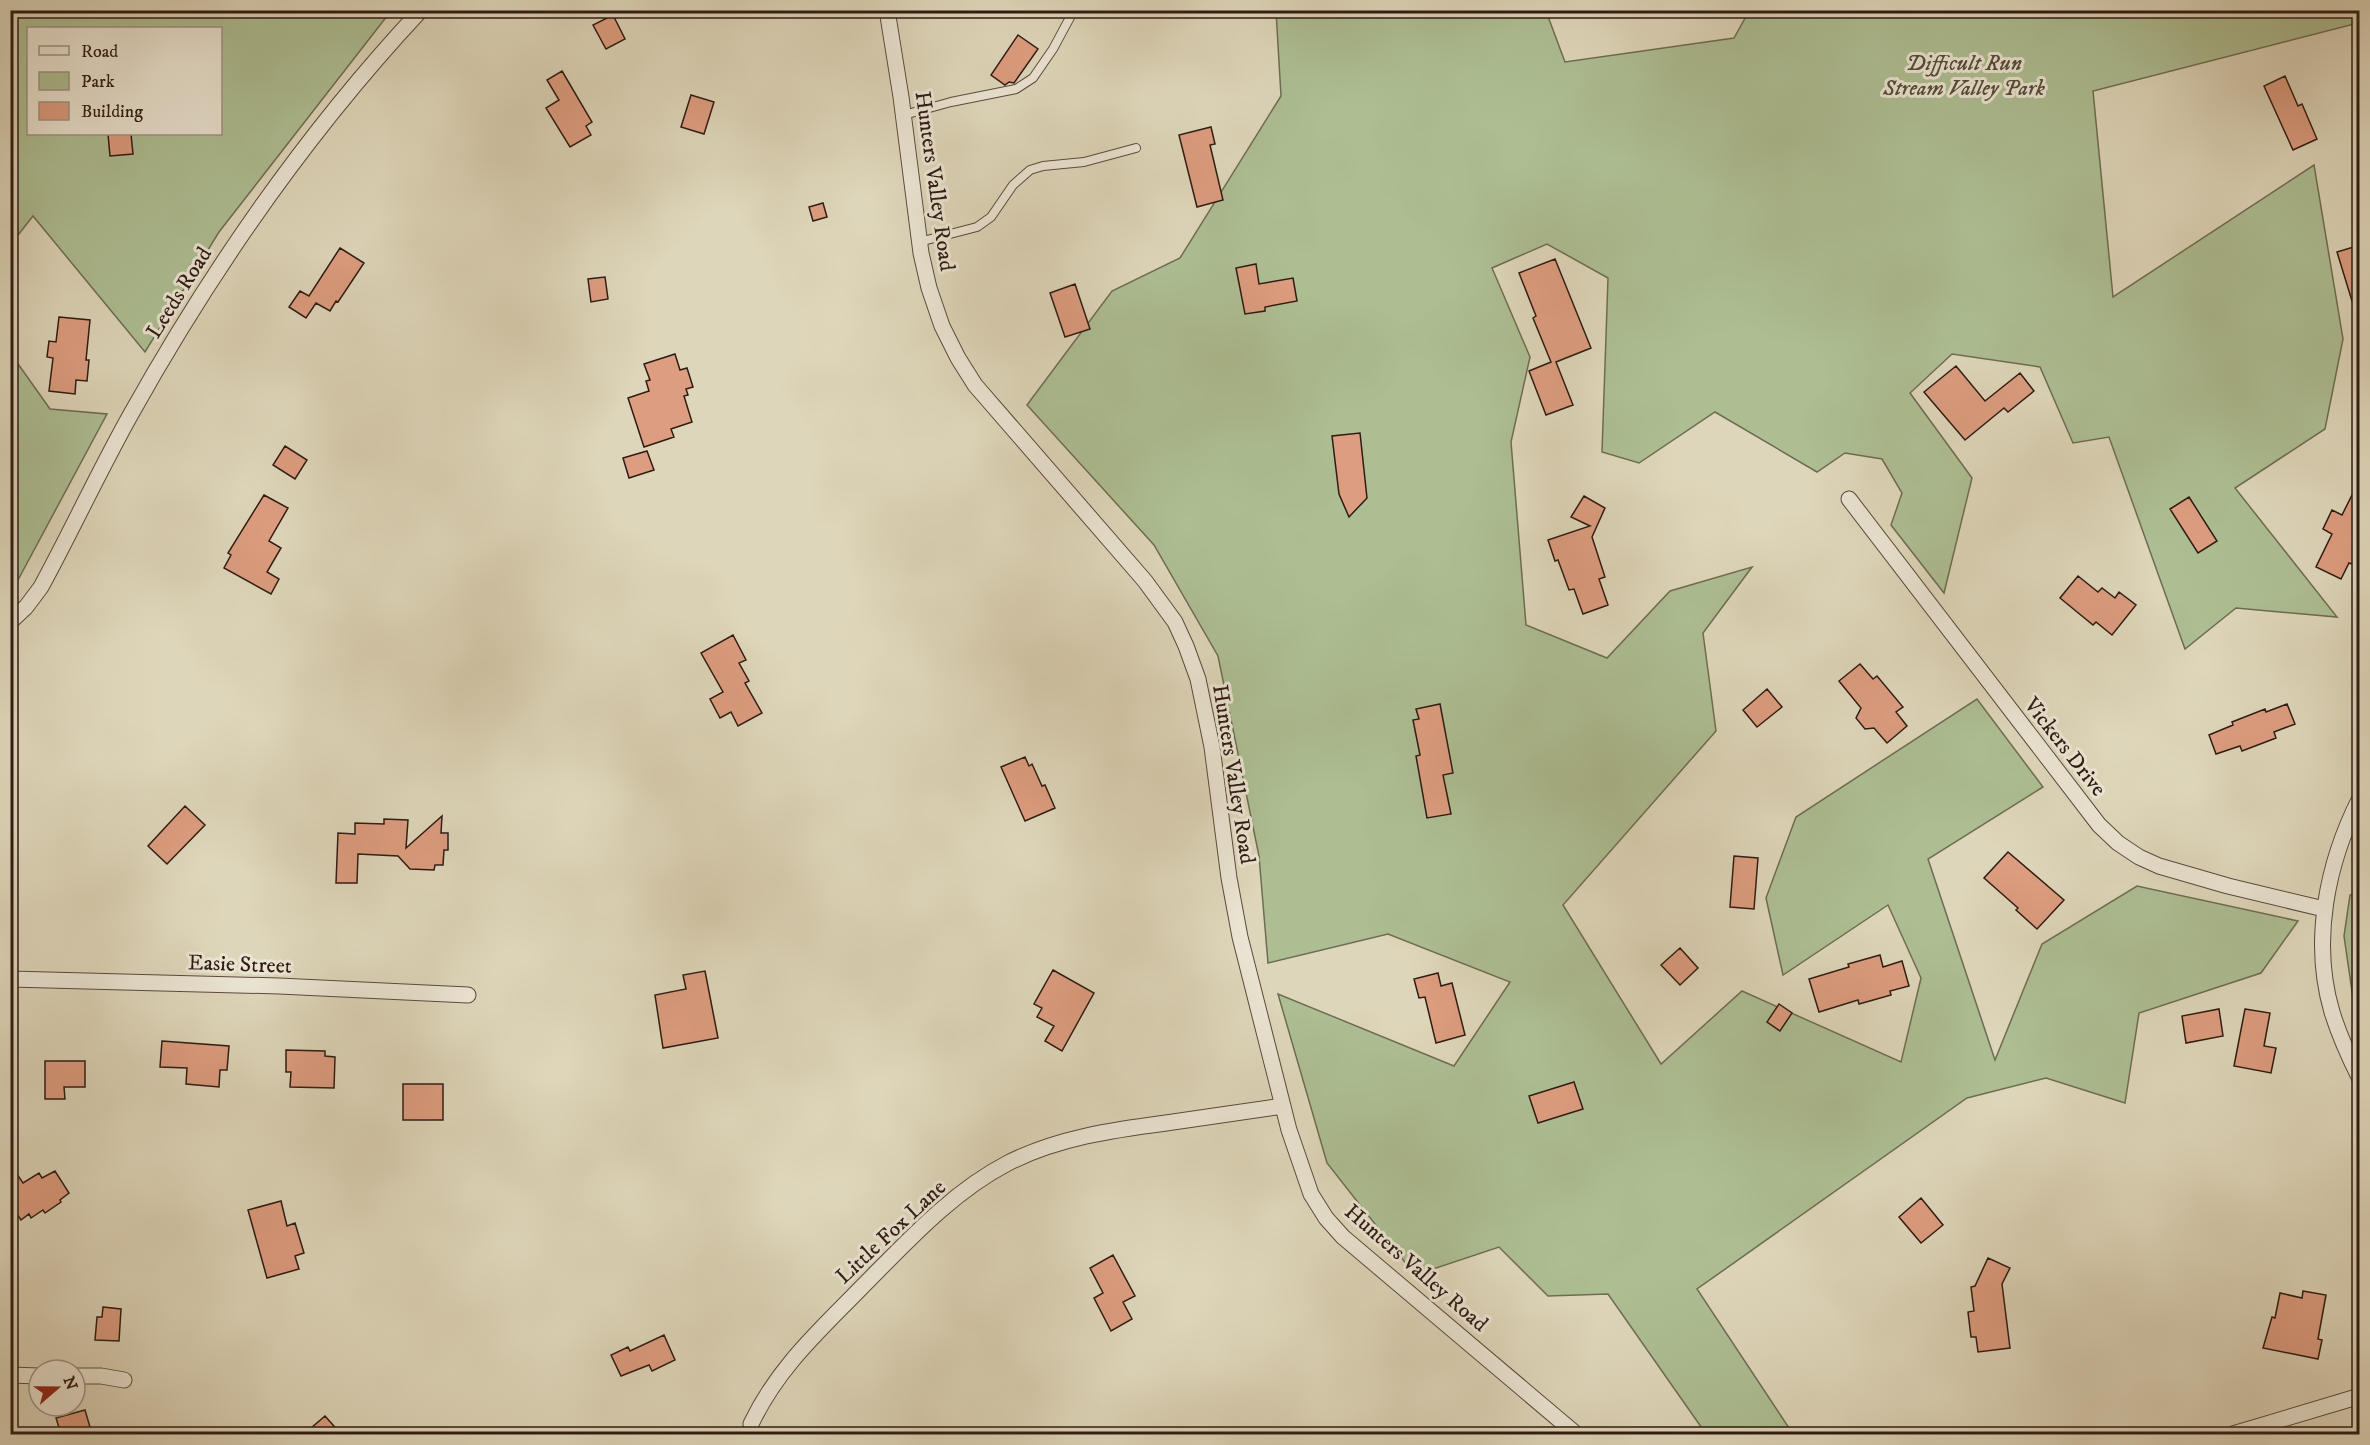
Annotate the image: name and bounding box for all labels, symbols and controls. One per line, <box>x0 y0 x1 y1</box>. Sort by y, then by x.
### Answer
legend <box>27 27 222 135</box>
text: Road <box>81 41 118 63</box>
park label: Difficult Run Stream Valley Park <box>1882 50 2046 102</box>
text: Park <box>81 71 115 93</box>
street label: Hunters Valley Road <box>909 90 961 273</box>
text: Building <box>81 101 143 123</box>
street label: Leeds Road <box>141 242 218 343</box>
street label: Hunters Valley Road <box>1206 683 1261 866</box>
street label: Vickers Drive <box>2017 691 2112 802</box>
street label: Easie Street <box>188 949 292 980</box>
street label: Little Fox Lane <box>830 1174 952 1290</box>
street label: Hunters Valley Road <box>1339 1198 1493 1338</box>
north arrow <box>27 1358 87 1418</box>
text: N <box>59 1374 82 1393</box>

